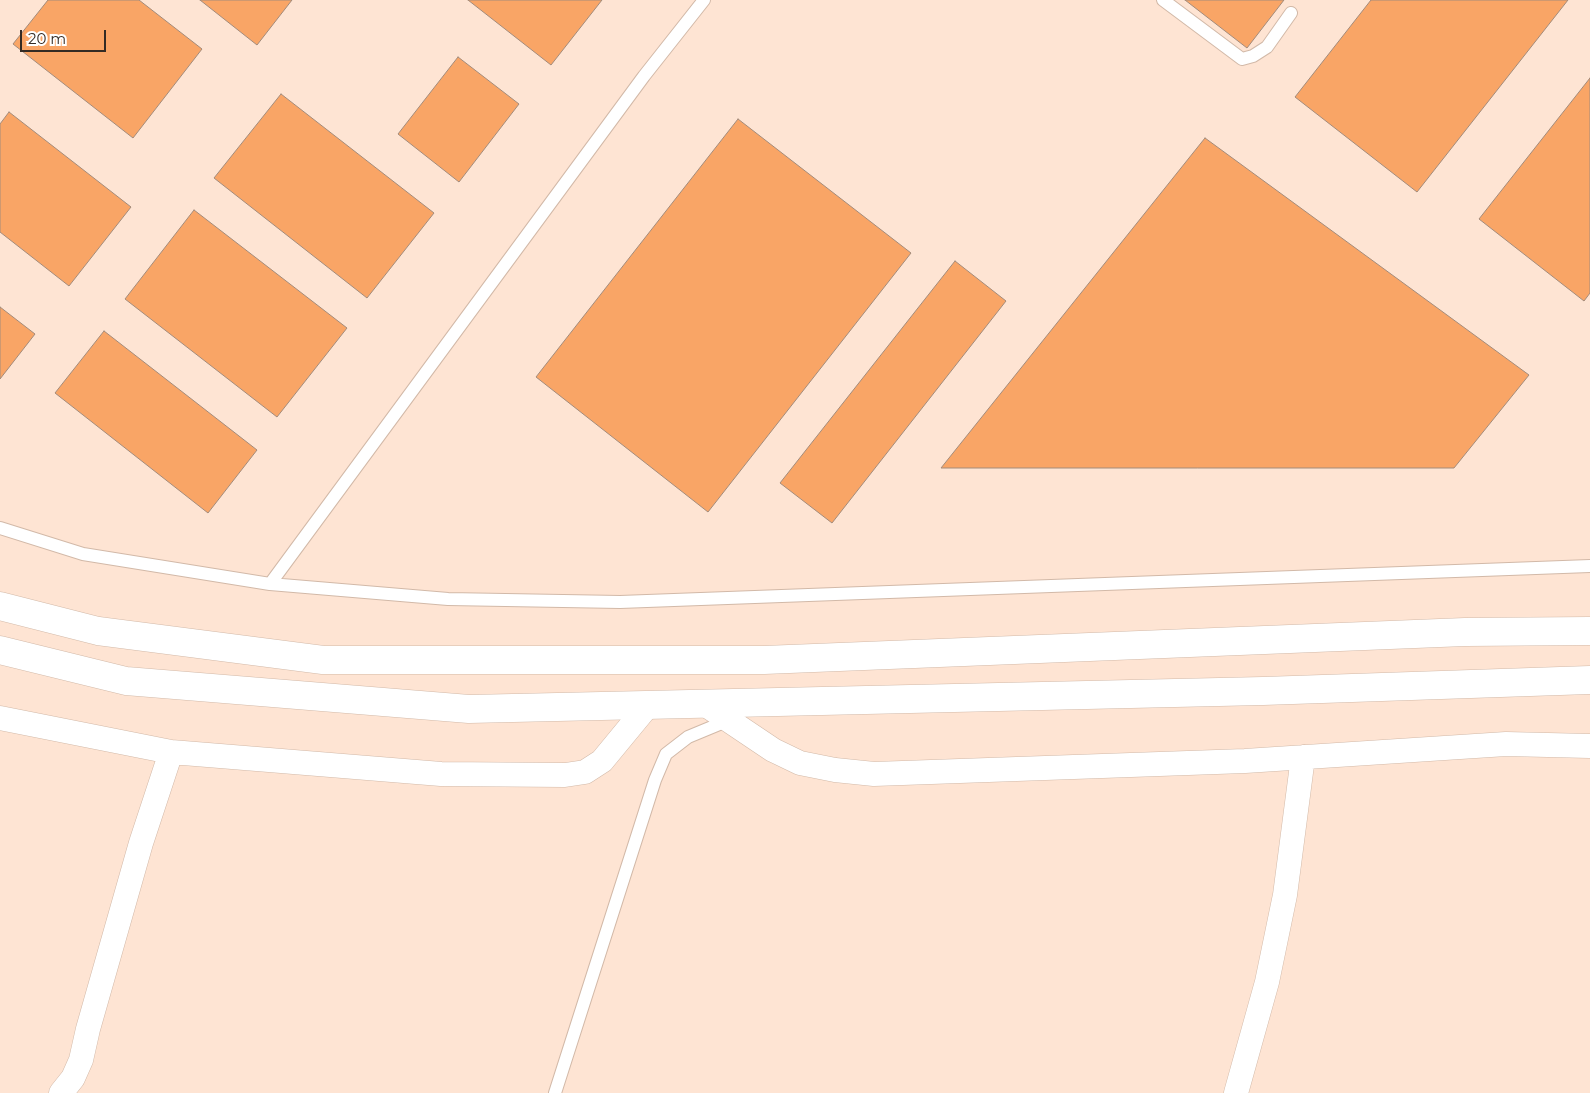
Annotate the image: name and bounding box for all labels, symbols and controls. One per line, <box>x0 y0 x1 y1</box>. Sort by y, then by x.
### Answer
scale bar <box>22 20 109 52</box>
text: 20 m <box>28 29 66 48</box>

